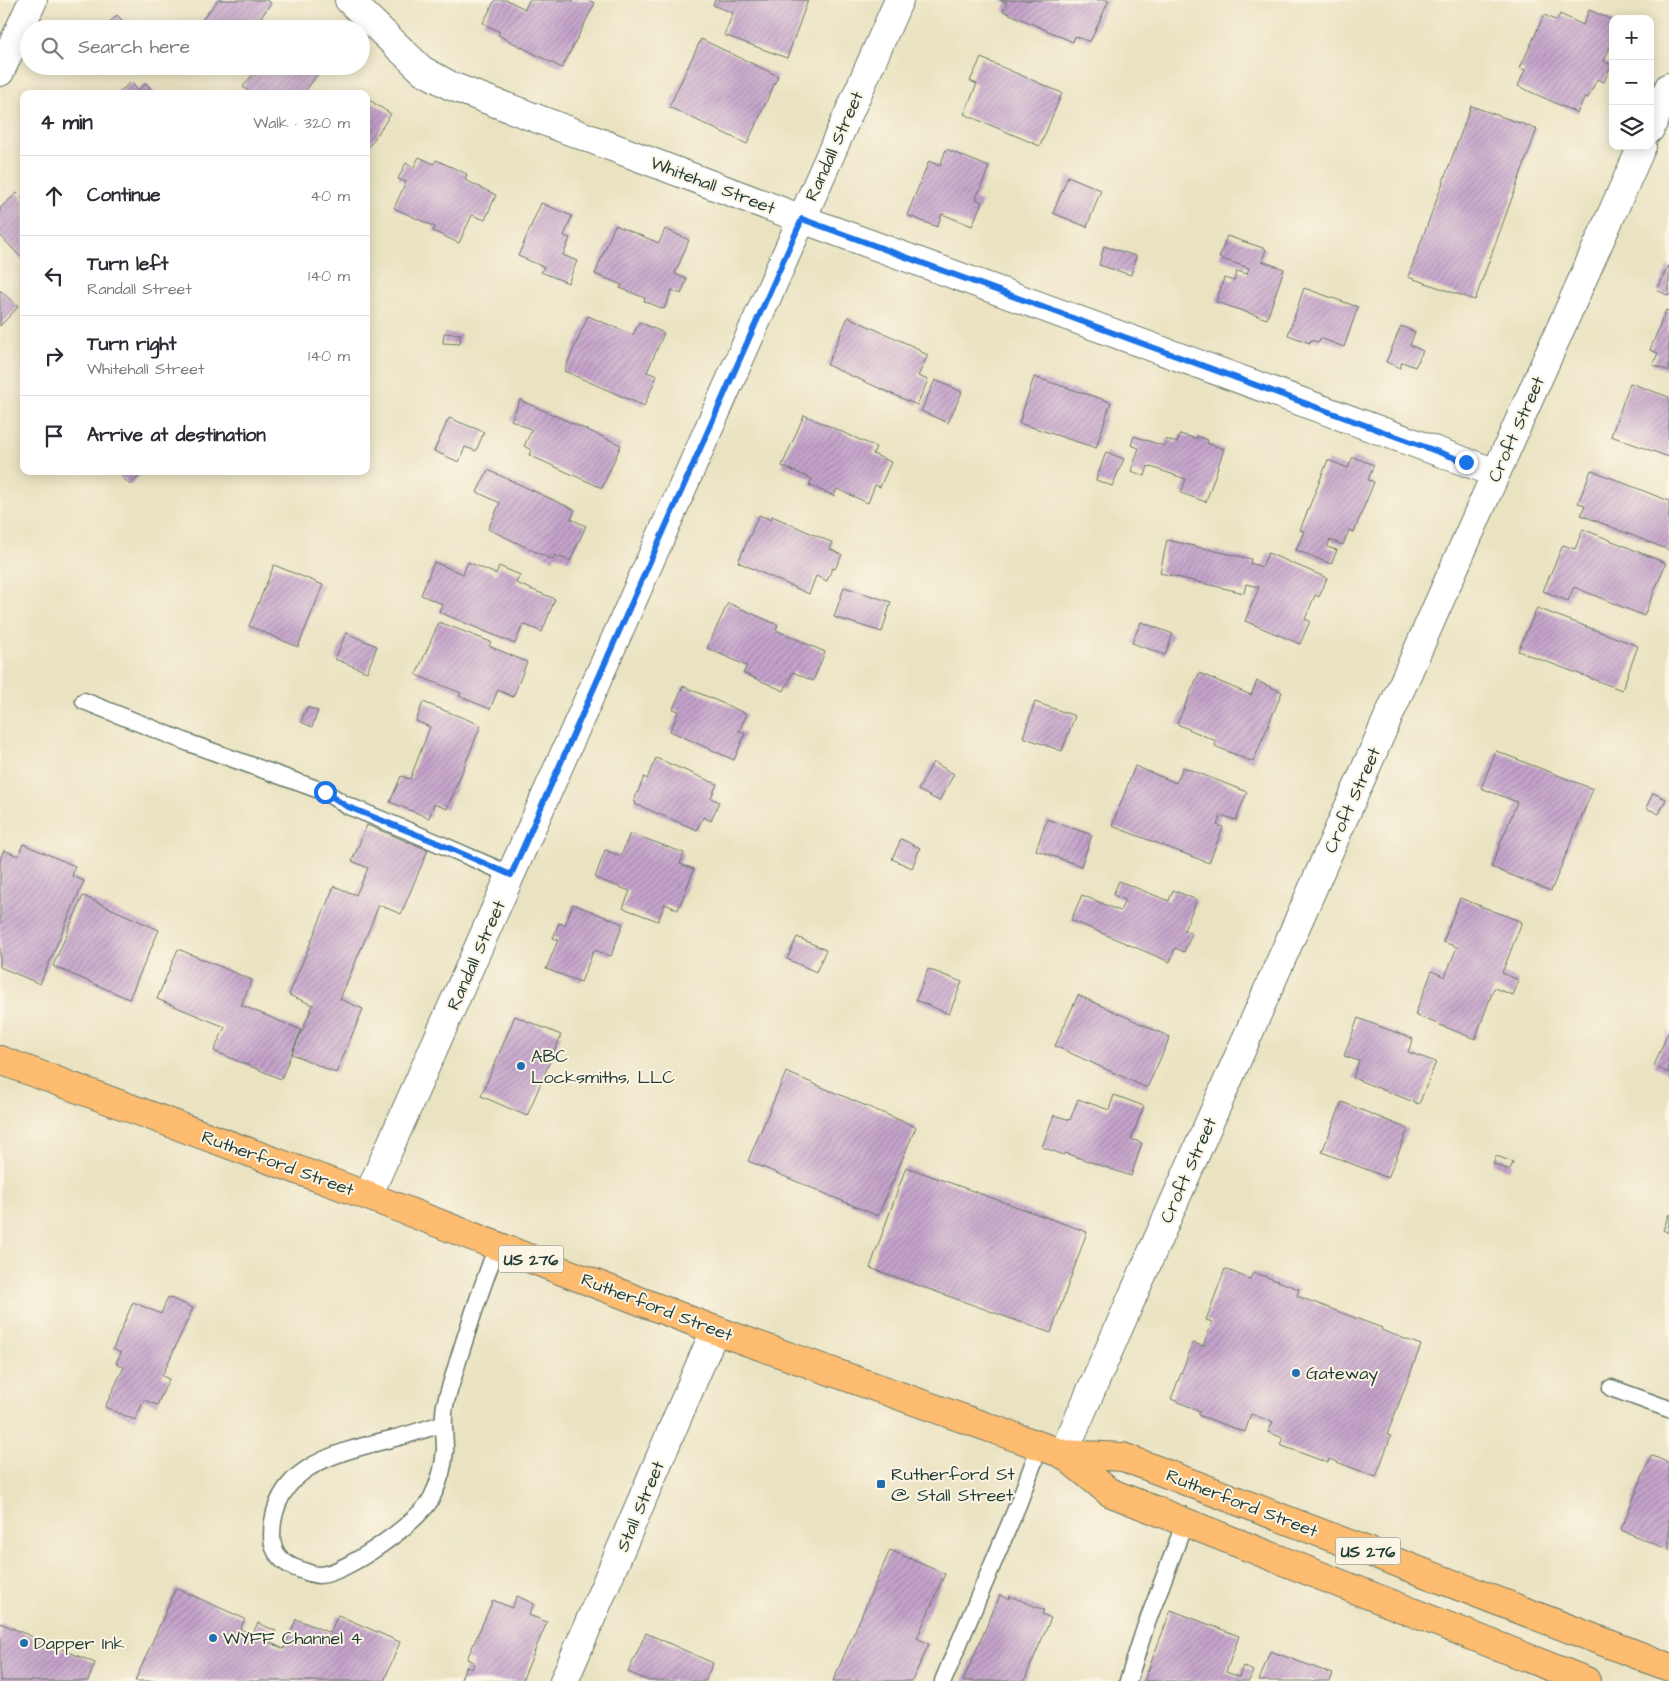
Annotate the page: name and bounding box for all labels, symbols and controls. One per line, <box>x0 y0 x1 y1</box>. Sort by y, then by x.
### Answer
map controls <box>1609 15 1654 150</box>
button: + <box>1609 15 1654 60</box>
search box <box>20 20 370 75</box>
icon: search <box>38 34 66 62</box>
text: Search here <box>78 34 190 61</box>
button: − <box>1609 60 1654 105</box>
street label: Randall Street <box>799 87 870 205</box>
button: layers <box>1609 105 1654 150</box>
text: 4 min <box>40 108 93 137</box>
text: Walk · 320 m <box>253 112 350 134</box>
street label: Whitehall Street <box>647 150 780 221</box>
icon: ahead <box>40 182 68 210</box>
text: Continue <box>87 182 161 209</box>
text: 40 m <box>310 185 350 207</box>
text: Turn left <box>87 251 168 278</box>
icon: left <box>40 262 68 290</box>
text: 140 m <box>308 265 350 287</box>
text: Randall Street <box>87 278 192 300</box>
text: Turn right <box>87 331 176 358</box>
icon: right <box>40 342 68 370</box>
text: 140 m <box>308 345 350 367</box>
text: Whitehall Street <box>87 358 204 380</box>
street label: Croft Street <box>1482 372 1551 486</box>
icon: arrive <box>40 422 68 450</box>
text: Arrive at destination <box>87 422 266 449</box>
route end <box>1455 451 1478 474</box>
street label: Croft Street <box>1318 743 1387 857</box>
route start <box>314 781 337 804</box>
street label: Randall Street <box>441 896 512 1014</box>
place label: ABC Locksmiths, LLC <box>531 1044 675 1090</box>
marker: ABC Locksmiths, LLC <box>515 1060 527 1072</box>
street label: Croft Street <box>1154 1113 1223 1227</box>
street label: Rutherford Street <box>198 1124 358 1203</box>
road number: US 276 <box>498 1246 564 1272</box>
street label: Rutherford Street <box>577 1267 737 1348</box>
place label: Gateway <box>1306 1361 1378 1387</box>
marker: Gateway <box>1290 1367 1302 1379</box>
street label: Stall Street <box>610 1456 671 1555</box>
place label: Rutherford St @ Stall Street <box>891 1462 1016 1508</box>
street label: Rutherford Street <box>1162 1463 1322 1544</box>
marker: Rutherford St @ Stall Street <box>875 1478 887 1490</box>
road number: US 276 <box>1336 1538 1400 1564</box>
place label: WYFF Channel 4 <box>223 1626 363 1651</box>
place label: Dapper Ink <box>34 1631 125 1656</box>
marker: WYFF Channel 4 <box>207 1632 219 1644</box>
marker: Dapper Ink <box>18 1637 30 1649</box>

